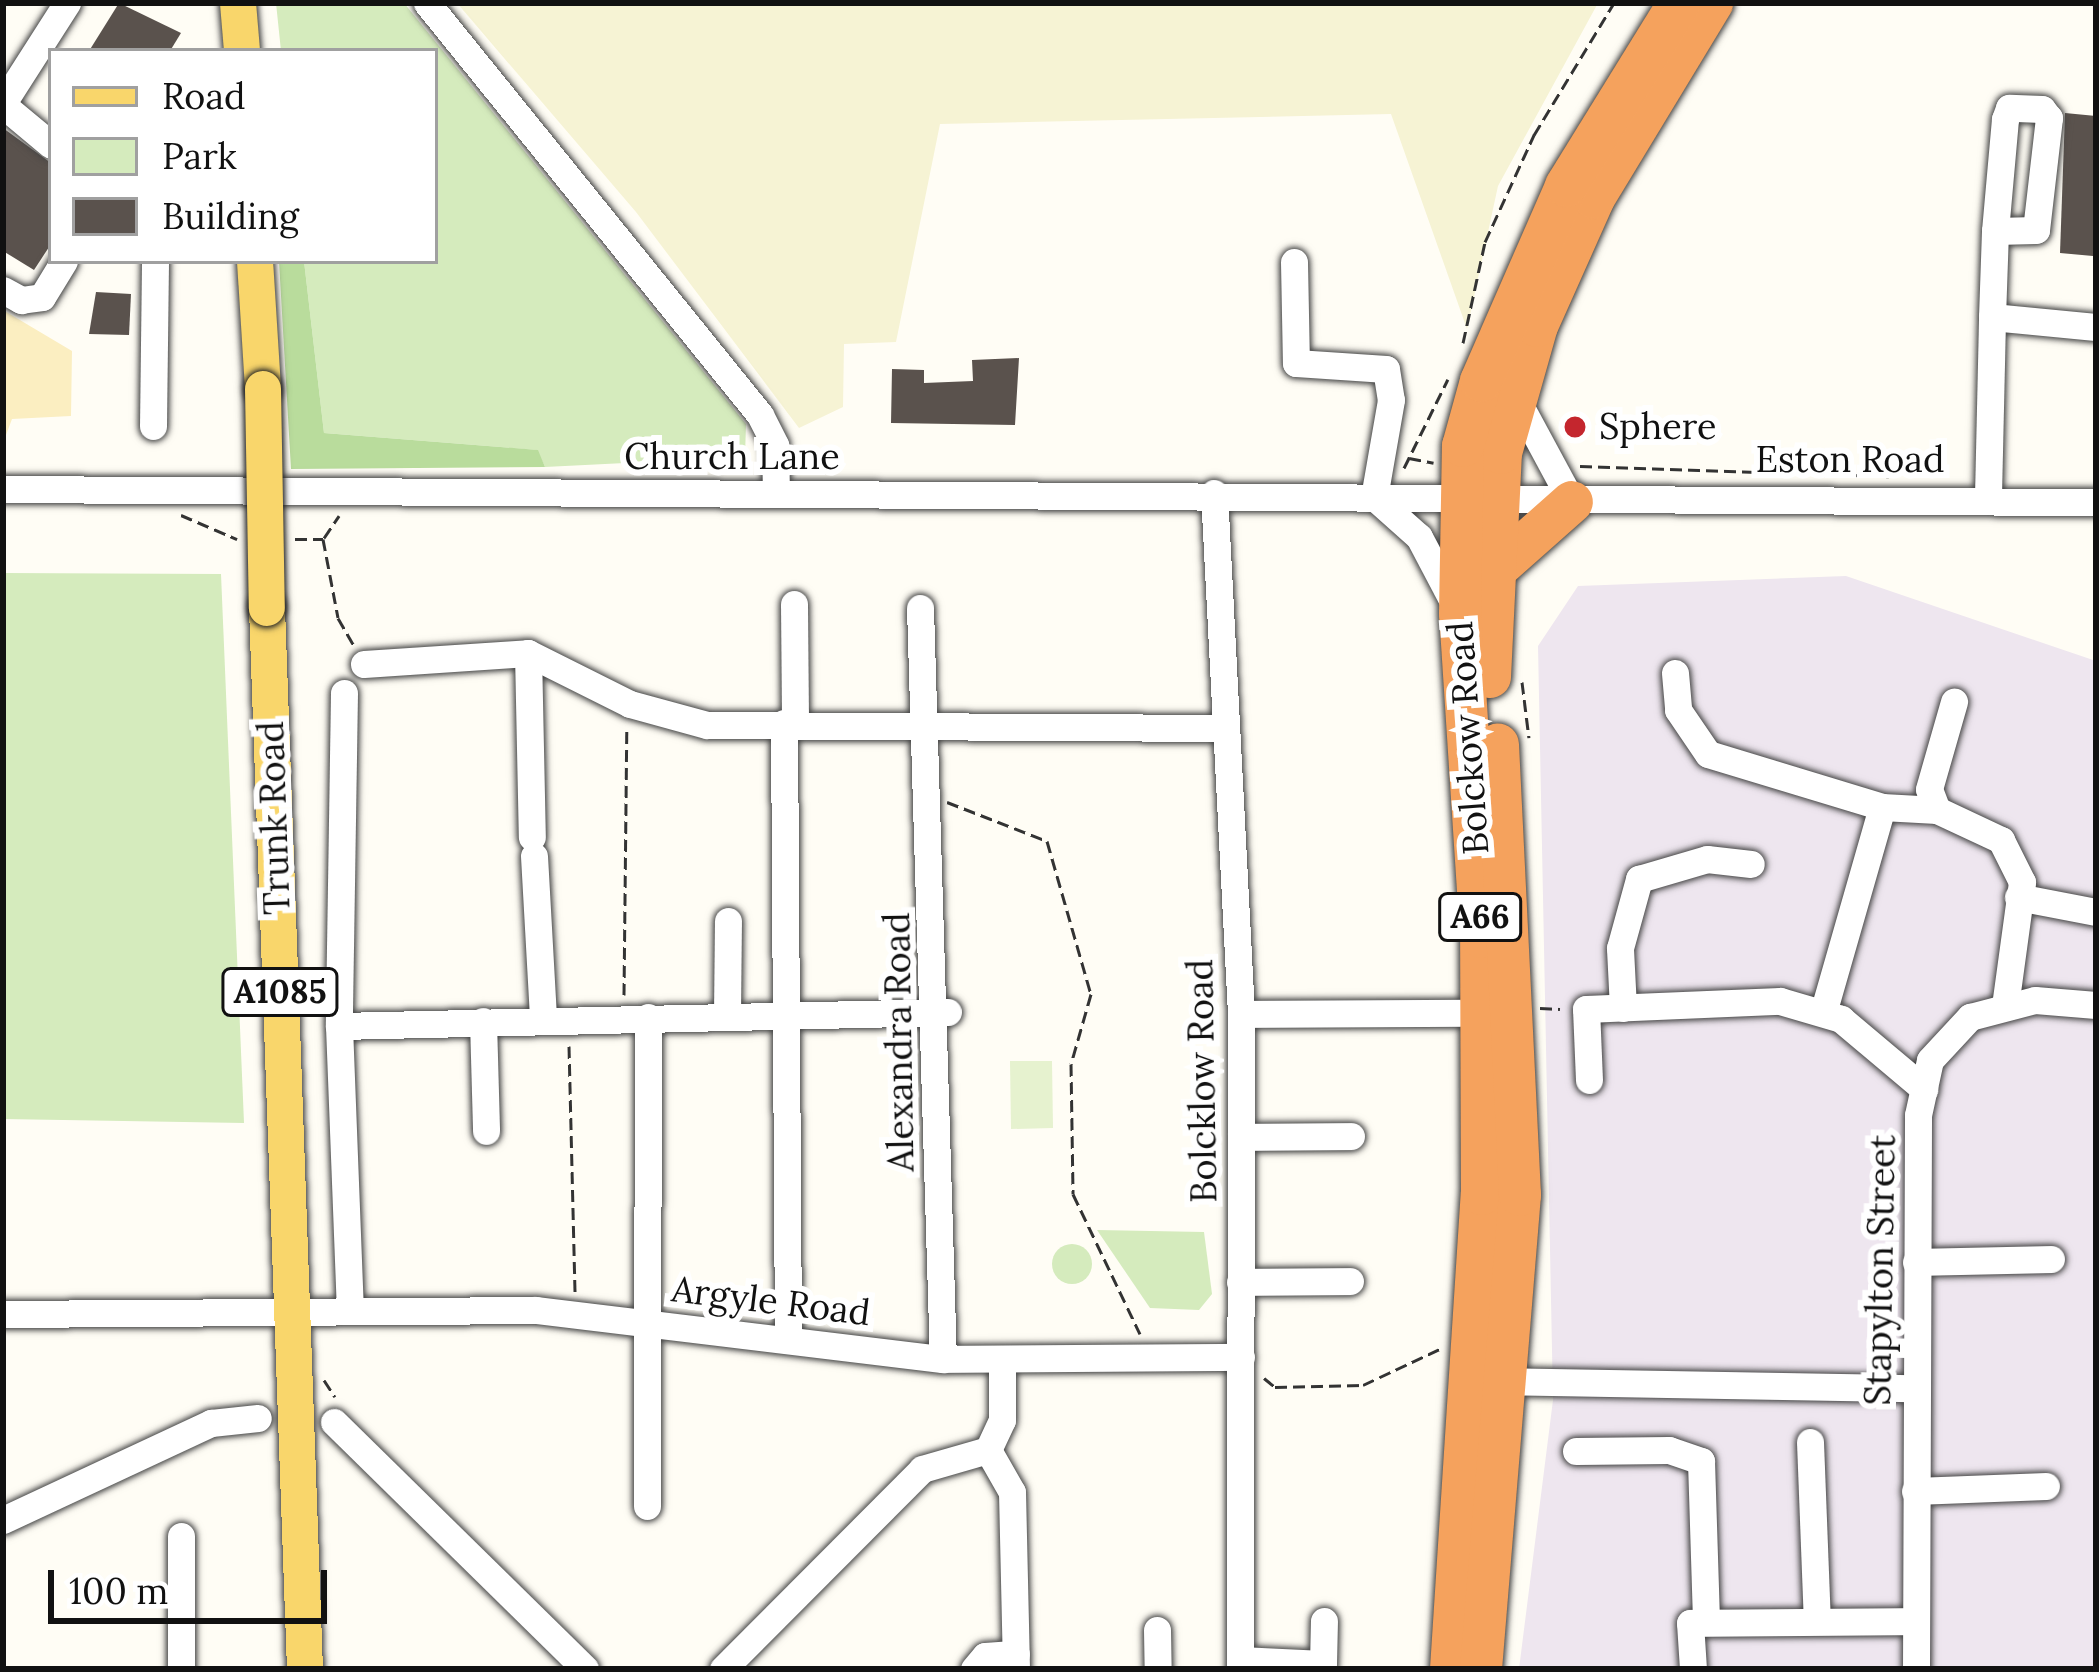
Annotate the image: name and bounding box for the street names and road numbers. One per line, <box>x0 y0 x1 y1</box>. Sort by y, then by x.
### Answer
street label: Church Lane <box>624 435 840 479</box>
street label: Eston Road <box>1756 438 1944 482</box>
street label: Bolckow Road <box>1438 620 1498 856</box>
street label: Trunk Road <box>249 720 299 916</box>
road number: A66 <box>1438 890 1522 944</box>
street label: Alexandra Road <box>875 912 923 1172</box>
street label: Bolcklow Road <box>1178 959 1226 1203</box>
road number: A1085 <box>220 965 340 1019</box>
street label: Stapylton Street <box>1856 1134 1904 1406</box>
street label: Argyle Road <box>669 1267 873 1335</box>

